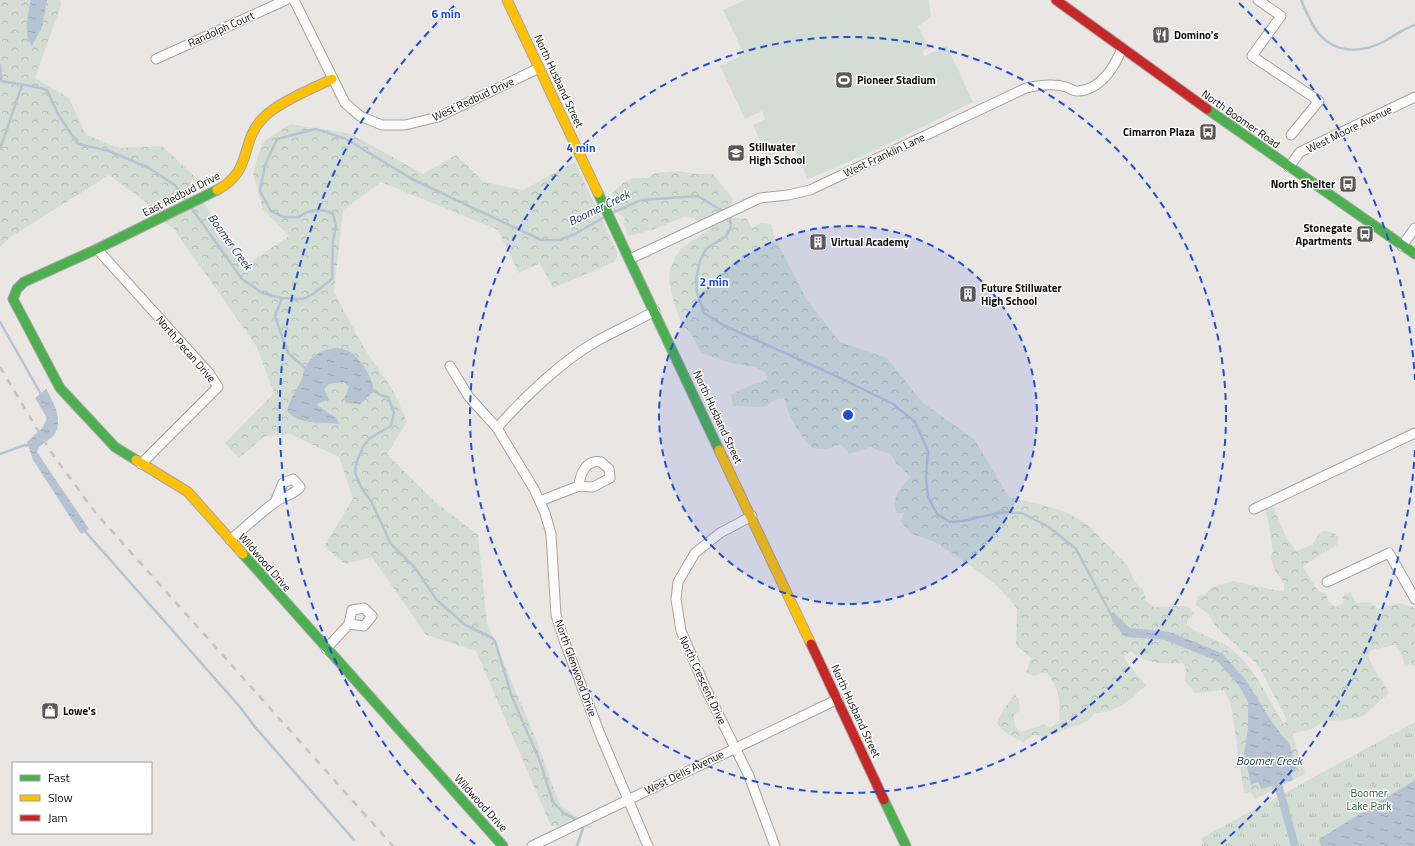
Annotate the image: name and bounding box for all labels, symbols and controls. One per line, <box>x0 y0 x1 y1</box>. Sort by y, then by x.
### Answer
text: 6 min <box>431 4 461 23</box>
street label: Randolph Court <box>185 7 257 51</box>
restaurant icon: Domino's <box>1151 25 1171 45</box>
place label: Domino's <box>1174 27 1219 43</box>
street label: North Husband Street <box>530 32 588 130</box>
sports icon: Pioneer Stadium <box>834 70 854 90</box>
place label: Pioneer Stadium <box>857 72 936 88</box>
street label: West Redbud Drive <box>430 73 517 125</box>
street label: North Boomer Road <box>1199 86 1284 152</box>
street label: West Moore Avenue <box>1304 101 1395 157</box>
bus stop icon: Cimarron Plaza <box>1198 122 1218 142</box>
place label: Cimarron Plaza <box>1123 124 1195 140</box>
street label: West Franklin Lane <box>841 129 928 181</box>
text: 4 min <box>566 138 596 157</box>
place label: Stillwater High School <box>749 139 805 168</box>
school or university icon: Stillwater High School <box>726 143 746 163</box>
street label: East Redbud Drive <box>140 167 223 220</box>
bus stop icon: North Shelter <box>1338 174 1358 194</box>
place label: North Shelter <box>1271 176 1335 192</box>
water label: Boomer Creek <box>565 184 634 231</box>
water label: Boomer Creek <box>203 209 259 275</box>
place label: Stonegate Apartments <box>1296 220 1352 249</box>
bus stop icon: Stonegate Apartments <box>1355 224 1375 244</box>
building icon: Virtual Academy <box>808 232 828 252</box>
place label: Virtual Academy <box>831 234 910 250</box>
text: 2 min <box>699 272 729 291</box>
place label: Future Stillwater High School <box>981 280 1062 309</box>
building icon: Future Stillwater High School <box>958 284 978 304</box>
street label: North Pecan Drive <box>152 312 220 386</box>
street label: North Husband Street <box>689 368 747 466</box>
centre of rings <box>841 408 855 422</box>
street label: Wildwood Drive <box>235 529 295 595</box>
street label: North Glenwood Drive <box>551 617 601 719</box>
street label: North Crescent Drive <box>675 633 731 727</box>
street label: North Husband Street <box>827 662 885 760</box>
shop icon: Lowe's <box>40 701 60 721</box>
place label: Lowe's <box>63 703 96 719</box>
street label: West Dells Avenue <box>642 746 727 798</box>
water label: Boomer Creek <box>1236 751 1304 770</box>
legend <box>12 762 152 834</box>
text: Fast <box>48 768 71 787</box>
street label: Wildwood Drive <box>451 771 512 836</box>
park label: Boomer Lake Park <box>1347 785 1392 814</box>
text: Slow <box>48 788 73 807</box>
text: Jam <box>48 808 68 827</box>

